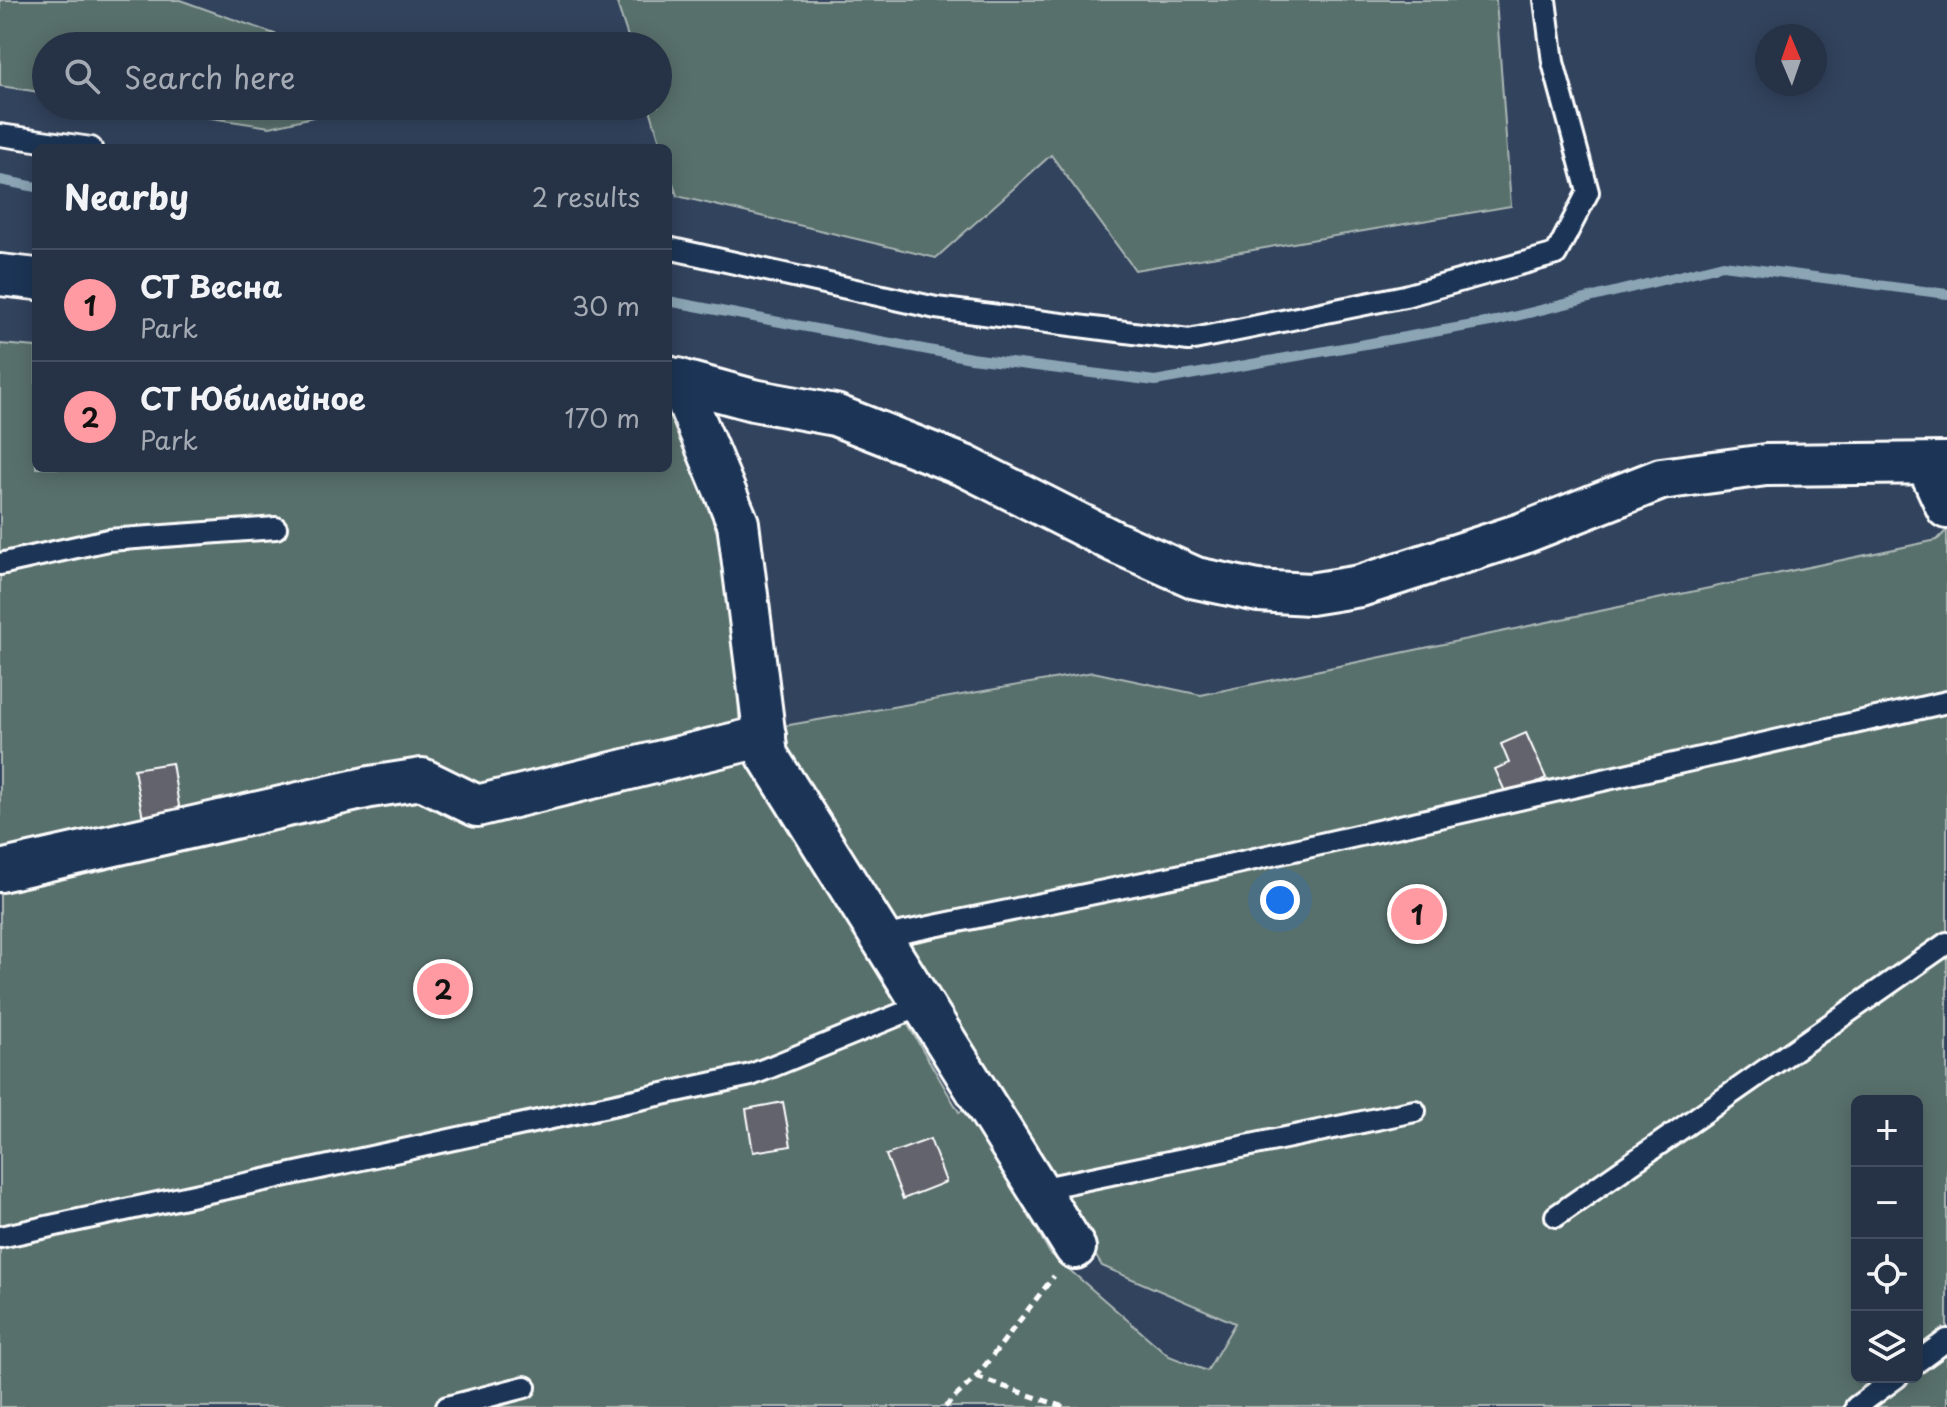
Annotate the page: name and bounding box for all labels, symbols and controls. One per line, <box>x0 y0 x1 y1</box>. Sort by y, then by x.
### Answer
north arrow <box>1755 24 1827 96</box>
search box <box>32 32 672 120</box>
icon: search <box>60 54 104 98</box>
text: Search here <box>124 54 296 99</box>
text: Nearby <box>64 170 189 222</box>
text: 2 results <box>532 177 640 216</box>
text: СТ Весна <box>140 263 282 308</box>
text: 1 <box>84 286 96 325</box>
text: 30 m <box>572 286 640 325</box>
text: Park <box>140 308 198 347</box>
text: СТ Юбилейное <box>140 375 366 420</box>
text: 2 <box>81 398 99 437</box>
text: 170 m <box>565 398 640 437</box>
text: Park <box>140 420 198 459</box>
your location <box>1260 880 1300 920</box>
pin: 1 <box>1391 884 1443 944</box>
pin: 2 <box>417 959 469 1019</box>
map controls <box>1851 1095 1923 1383</box>
button: + <box>1851 1095 1923 1167</box>
button: − <box>1851 1167 1923 1239</box>
button: locate <box>1851 1239 1923 1311</box>
button: layers <box>1851 1311 1923 1383</box>

